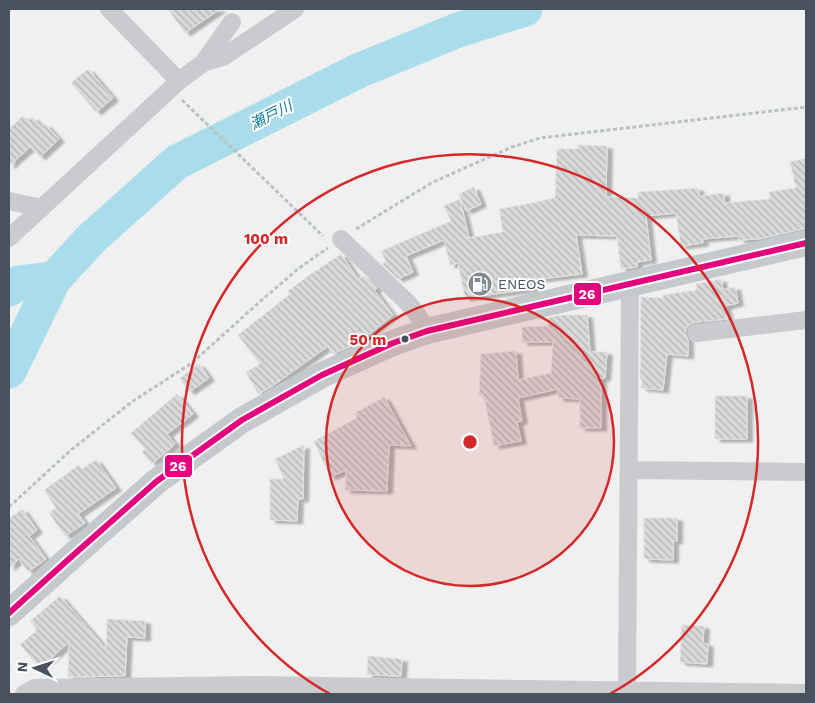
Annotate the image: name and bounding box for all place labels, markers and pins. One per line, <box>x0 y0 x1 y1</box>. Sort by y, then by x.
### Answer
fuel station icon: ENEOS <box>467 271 493 297</box>
place label: ENEOS <box>498 276 545 292</box>
unlabelled marker <box>400 334 410 344</box>
centre of rings <box>461 433 479 451</box>

